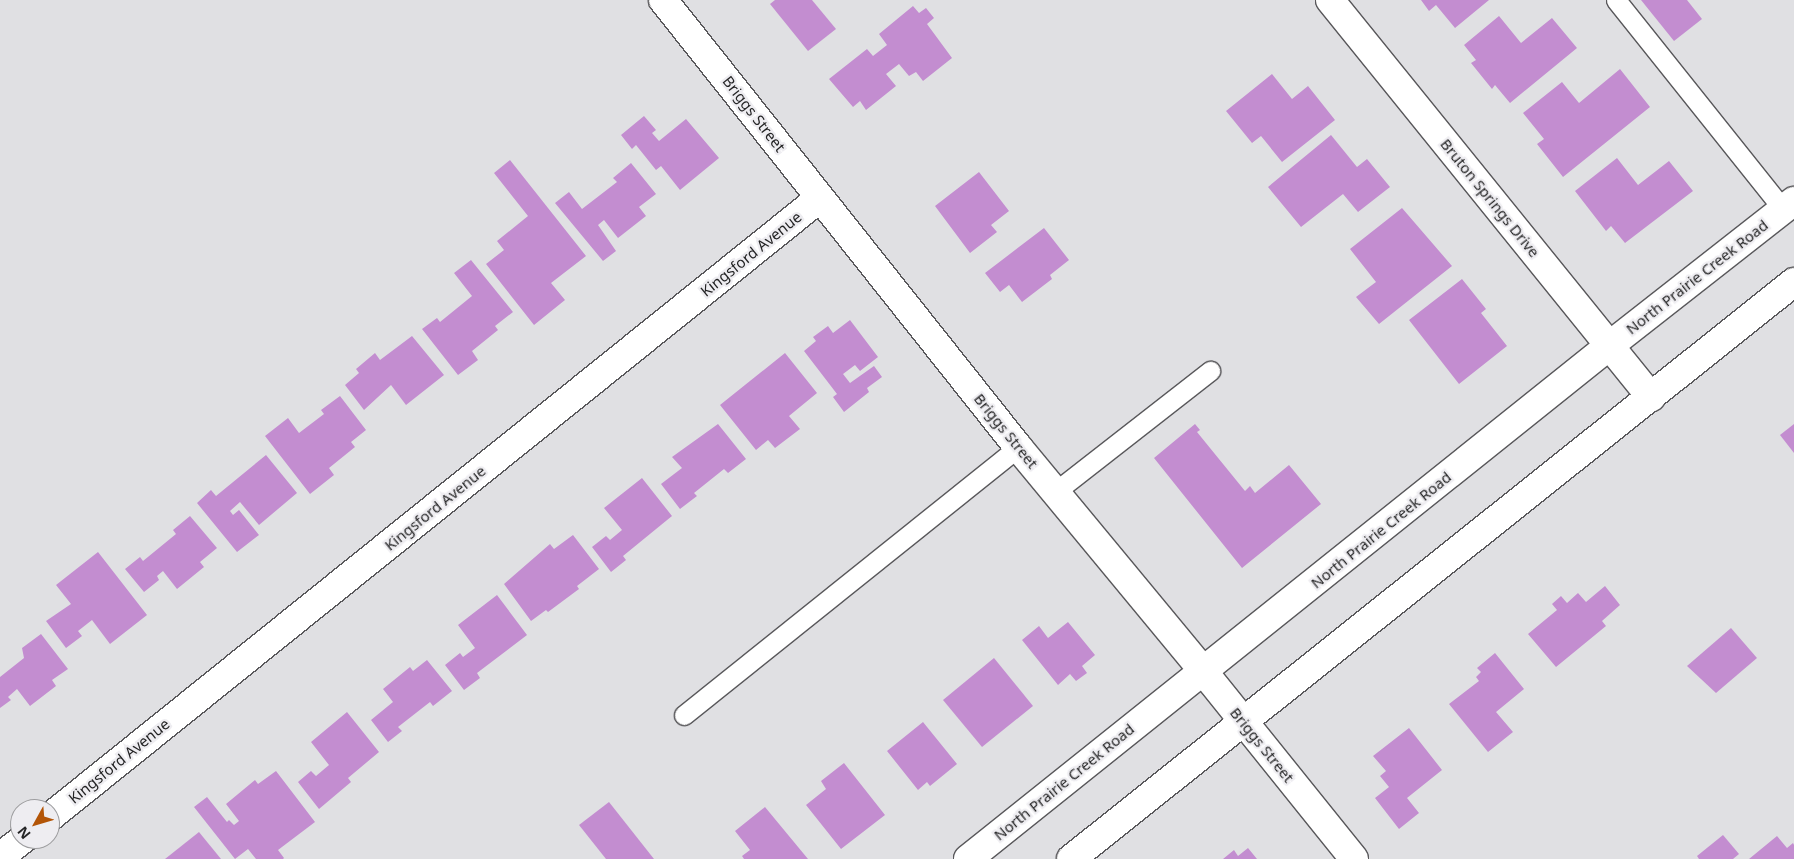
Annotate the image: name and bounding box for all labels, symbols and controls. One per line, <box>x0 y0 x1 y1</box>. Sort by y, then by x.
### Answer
street label: Briggs Street <box>719 73 789 155</box>
street label: Bruton Springs Drive <box>1437 135 1543 261</box>
street label: Kingsford Avenue <box>697 208 805 300</box>
street label: North Prairie Creek Road <box>1622 216 1772 338</box>
street label: Briggs Street <box>970 390 1042 472</box>
street label: Kingsford Avenue <box>381 462 489 554</box>
street label: North Prairie Creek Road <box>1307 468 1455 592</box>
street label: Briggs Street <box>1226 704 1298 786</box>
street label: Kingsford Avenue <box>65 715 173 807</box>
street label: North Prairie Creek Road <box>990 720 1138 844</box>
north arrow <box>10 799 60 849</box>
text: N <box>13 823 35 844</box>

